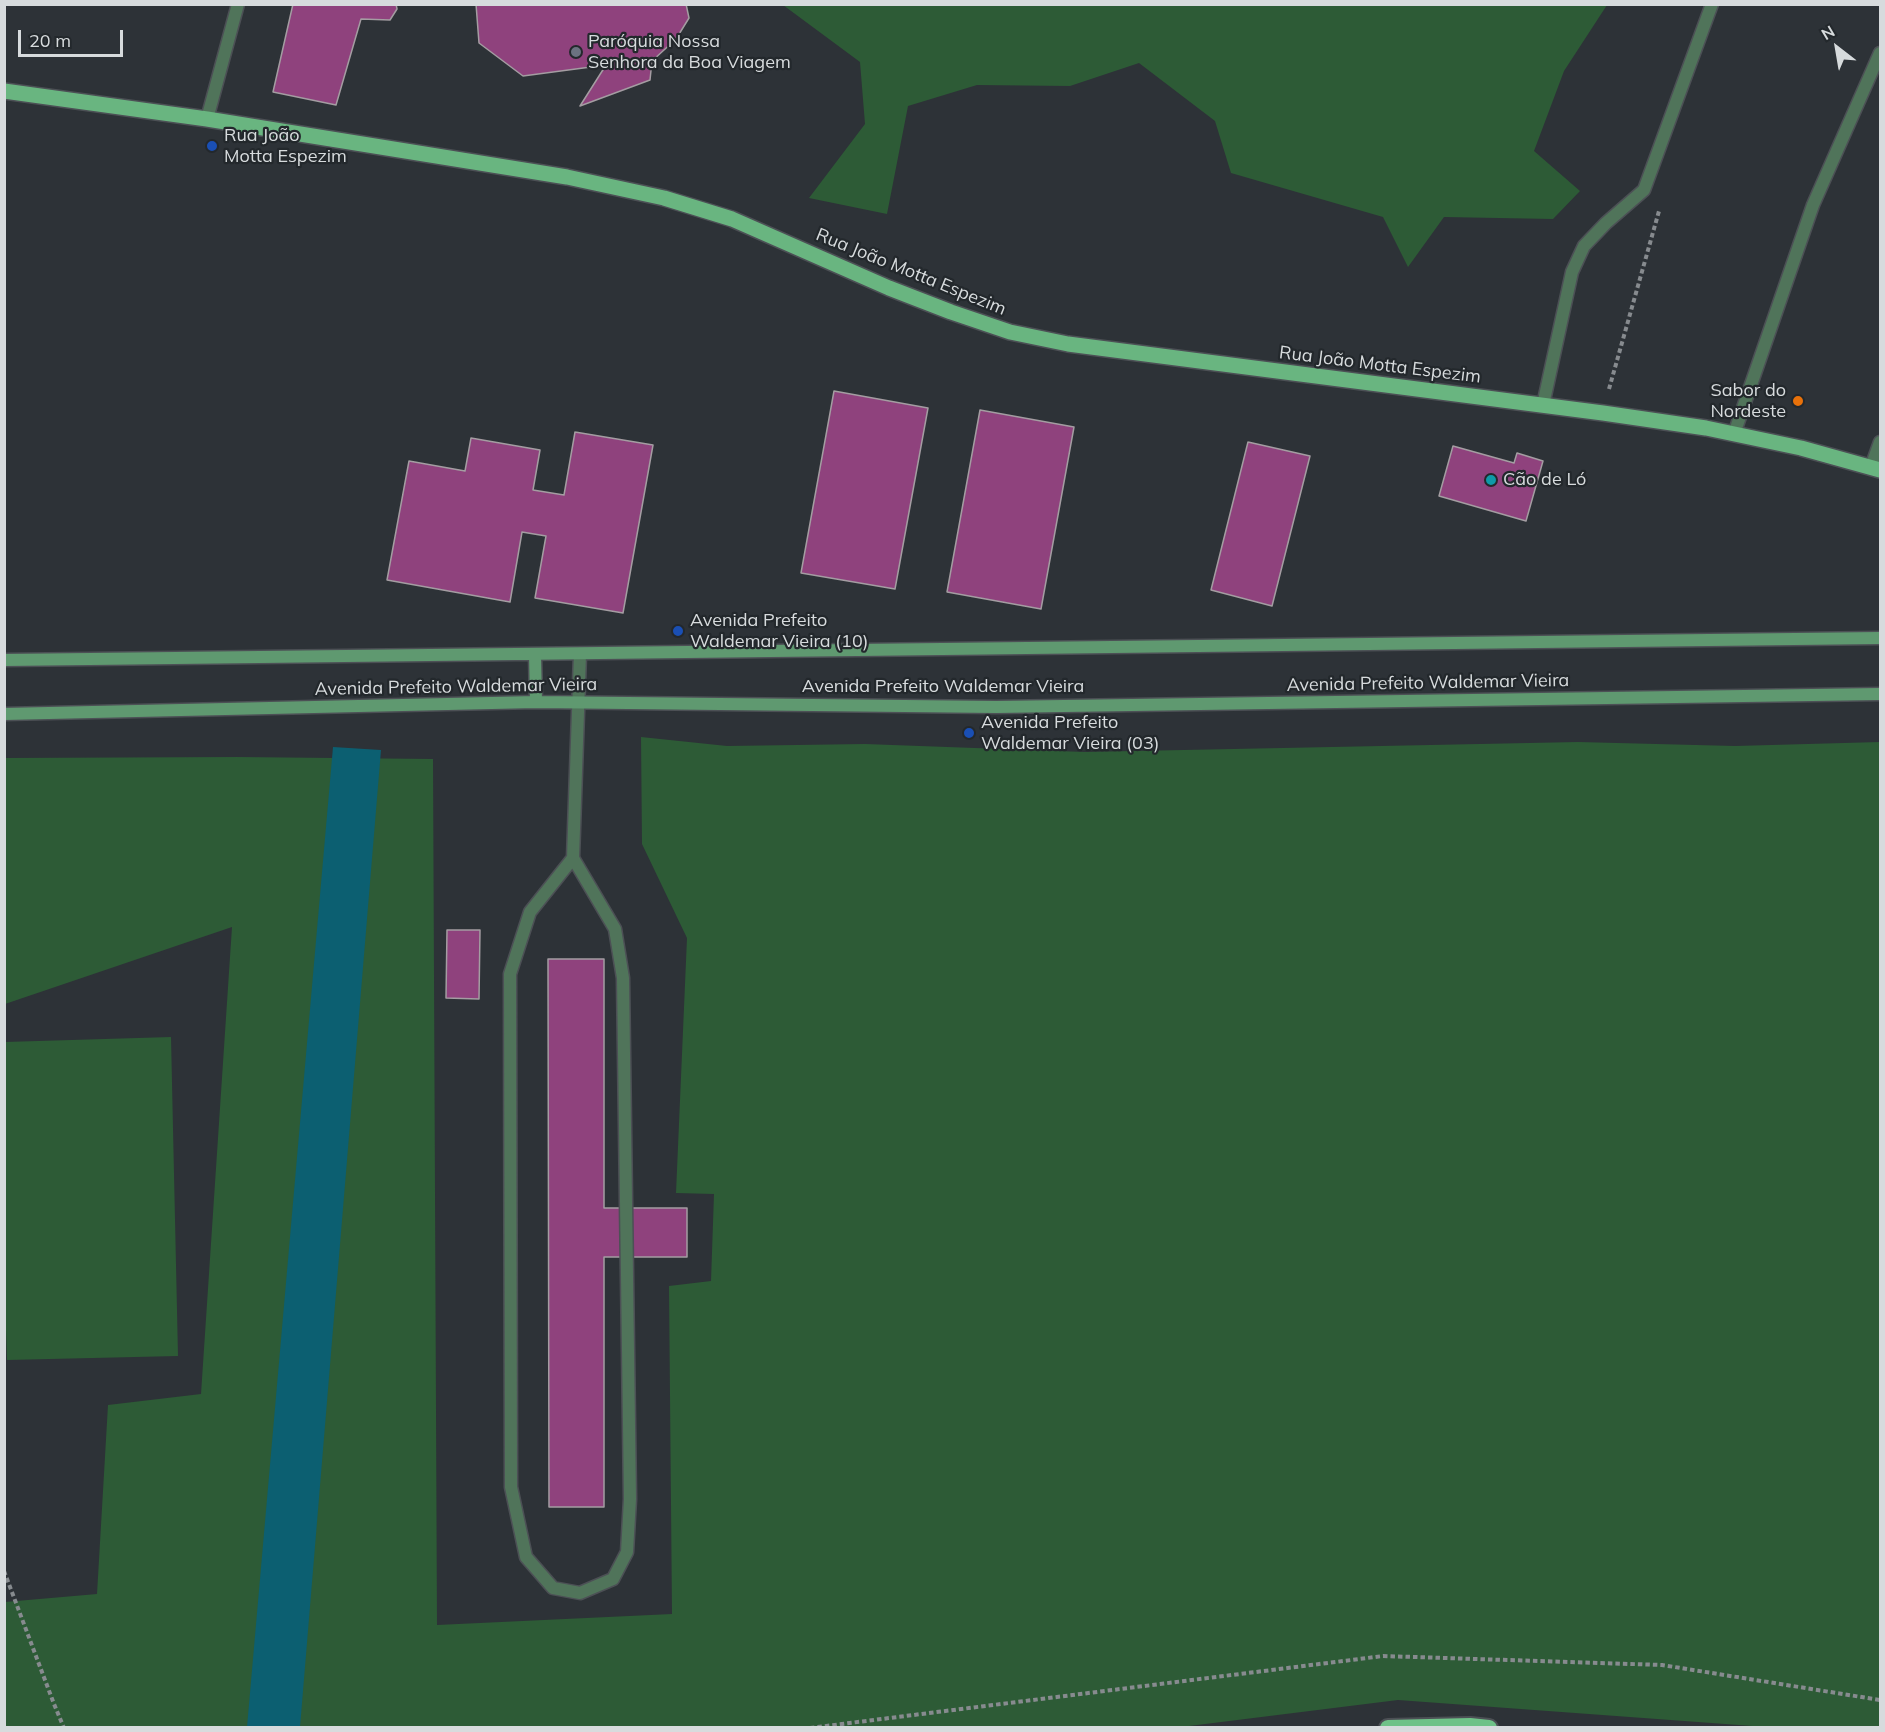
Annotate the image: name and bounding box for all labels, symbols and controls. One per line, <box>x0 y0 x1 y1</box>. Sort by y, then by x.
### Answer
scale bar <box>21 18 126 56</box>
north arrow <box>1807 18 1867 78</box>
text: N <box>1817 21 1838 44</box>
text: 20 m <box>29 29 71 52</box>
place label: Paróquia Nossa Senhora da Boa Viagem <box>588 31 791 74</box>
marker: Paróquia Nossa Senhora da Boa Viagem <box>569 45 583 59</box>
place label: Rua João Motta Espezim <box>224 125 347 168</box>
marker: Rua João Motta Espezim <box>205 139 219 153</box>
street label: Rua João Motta Espezim <box>813 224 1009 320</box>
street label: Rua João Motta Espezim <box>1278 342 1482 388</box>
place label: Sabor do Nordeste <box>1710 380 1786 422</box>
marker: Sabor do Nordeste <box>1791 394 1805 408</box>
place label: Cão de Ló <box>1503 469 1586 491</box>
marker: Cão de Ló <box>1484 473 1498 487</box>
place label: Avenida Prefeito Waldemar Vieira (10) <box>690 610 868 652</box>
marker: Avenida Prefeito Waldemar Vieira (10) <box>671 624 685 638</box>
street label: Avenida Prefeito Waldemar Vieira <box>1287 670 1569 696</box>
street label: Avenida Prefeito Waldemar Vieira <box>315 674 597 700</box>
street label: Avenida Prefeito Waldemar Vieira <box>802 676 1084 698</box>
place label: Avenida Prefeito Waldemar Vieira (03) <box>981 712 1159 754</box>
marker: Avenida Prefeito Waldemar Vieira (03) <box>962 726 976 740</box>

